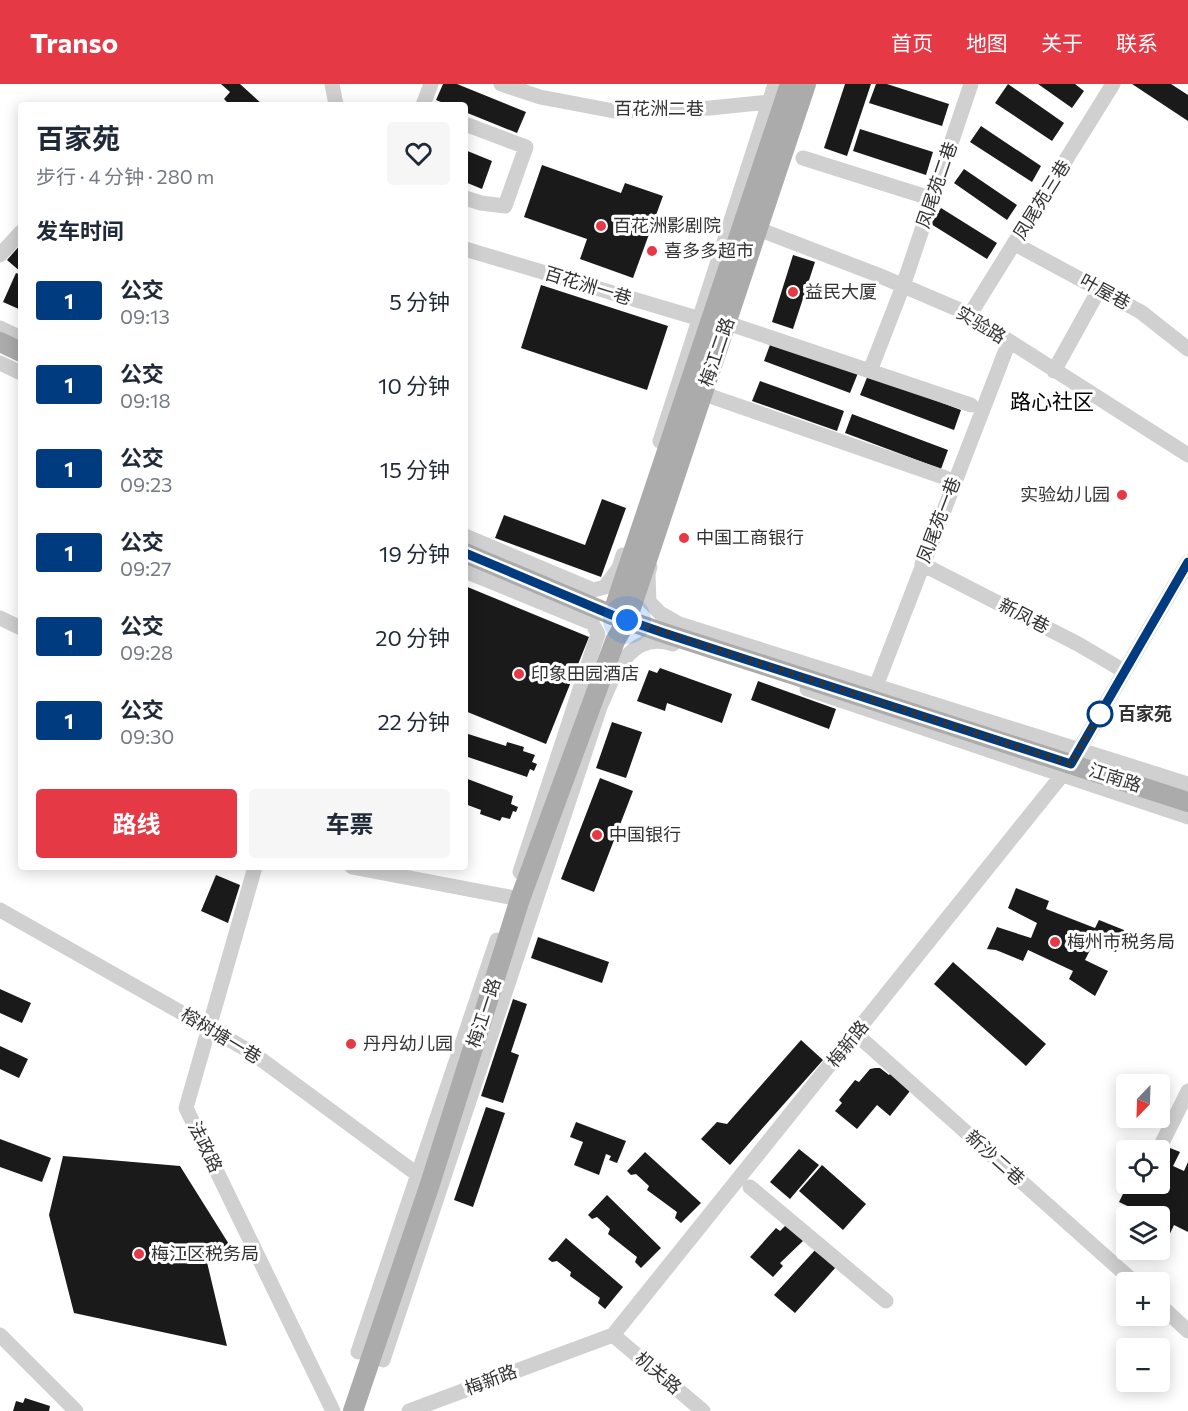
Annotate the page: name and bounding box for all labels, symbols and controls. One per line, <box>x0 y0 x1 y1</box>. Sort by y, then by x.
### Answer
text: Transo <box>30 25 118 59</box>
text: 首页 <box>891 30 933 55</box>
text: 地图 <box>966 30 1008 55</box>
text: 关于 <box>1041 30 1083 55</box>
text: 联系 <box>1116 30 1158 55</box>
street label: 百花洲二巷 <box>614 97 704 119</box>
text: 百家苑 <box>36 121 120 155</box>
button: heart <box>387 122 450 185</box>
street label: 凤尾苑二巷 <box>911 139 961 231</box>
street label: 凤尾苑三巷 <box>1008 155 1074 243</box>
text: 步行 · 4 分钟 · 280 m <box>36 164 214 188</box>
place label: 百花洲影剧院 <box>613 214 721 236</box>
text: 发车时间 <box>36 217 124 244</box>
marker: 百花洲影剧院 <box>594 219 608 233</box>
place label: 喜多多超市 <box>664 239 754 261</box>
marker: 喜多多超市 <box>645 244 659 258</box>
street label: 百花洲一巷 <box>542 261 635 309</box>
street label: 叶屋巷 <box>1077 268 1134 314</box>
text: 公交 <box>120 276 164 303</box>
place label: 益民大厦 <box>805 280 877 302</box>
marker: 益民大厦 <box>786 285 800 299</box>
text: 1 <box>64 288 74 313</box>
text: 5 分钟 <box>389 288 450 315</box>
street label: 实验路 <box>953 301 1010 347</box>
text: 09:13 <box>120 304 170 328</box>
street label: 梅江二路 <box>694 314 738 389</box>
text: 公交 <box>120 360 164 387</box>
text: 1 <box>64 372 74 397</box>
text: 10 分钟 <box>378 372 450 399</box>
text: 09:18 <box>120 388 171 412</box>
district label: 路心社区 <box>1010 388 1094 413</box>
text: 公交 <box>120 444 164 471</box>
text: 1 <box>64 456 74 481</box>
text: 15 分钟 <box>380 456 450 483</box>
text: 09:23 <box>120 472 172 496</box>
street label: 凤尾苑一巷 <box>912 474 964 566</box>
place label: 实验幼儿园 <box>1020 483 1110 505</box>
marker: 实验幼儿园 <box>1115 488 1129 502</box>
place label: 中国工商银行 <box>696 526 804 548</box>
text: 公交 <box>120 528 164 555</box>
marker: 中国工商银行 <box>677 531 691 545</box>
text: 1 <box>64 540 74 565</box>
text: 19 分钟 <box>379 540 450 567</box>
text: 09:27 <box>120 556 172 580</box>
street label: 新凤巷 <box>995 593 1054 637</box>
your location <box>612 605 642 635</box>
text: 公交 <box>120 612 164 639</box>
text: 1 <box>64 624 74 649</box>
text: 20 分钟 <box>375 624 450 651</box>
text: 09:28 <box>120 640 173 664</box>
place label: 印象田园酒店 <box>531 662 639 684</box>
marker: 印象田园酒店 <box>512 667 526 681</box>
text: 公交 <box>120 696 164 723</box>
marker: 百家苑 <box>1087 701 1113 727</box>
place label: 百家苑 <box>1118 702 1172 724</box>
text: 1 <box>64 708 74 733</box>
text: 22 分钟 <box>377 708 450 735</box>
text: 09:30 <box>120 724 174 748</box>
street label: 江南路 <box>1086 758 1144 796</box>
button: 路线 <box>36 789 237 858</box>
button: 车票 <box>249 789 450 858</box>
place label: 中国银行 <box>609 823 681 845</box>
marker: 中国银行 <box>590 828 604 842</box>
place label: 梅州市税务局 <box>1067 930 1175 952</box>
marker: 梅州市税务局 <box>1048 935 1062 949</box>
street label: 梅江一路 <box>461 975 505 1050</box>
street label: 榕树塘一巷 <box>177 1003 266 1068</box>
street label: 梅新路 <box>822 1015 873 1071</box>
place label: 丹丹幼儿园 <box>363 1032 453 1054</box>
marker: 丹丹幼儿园 <box>344 1037 358 1051</box>
north arrow <box>1116 1074 1170 1128</box>
map controls <box>1116 1074 1170 1392</box>
street label: 法政路 <box>184 1117 228 1176</box>
street label: 新沙二巷 <box>962 1125 1030 1190</box>
button: locate <box>1116 1140 1170 1194</box>
button: layers <box>1116 1206 1170 1260</box>
place label: 梅江区税务局 <box>151 1242 259 1264</box>
marker: 梅江区税务局 <box>132 1247 146 1261</box>
button: + <box>1116 1272 1170 1326</box>
button: − <box>1116 1338 1170 1392</box>
street label: 机关路 <box>631 1346 686 1398</box>
street label: 梅新路 <box>461 1359 520 1399</box>

